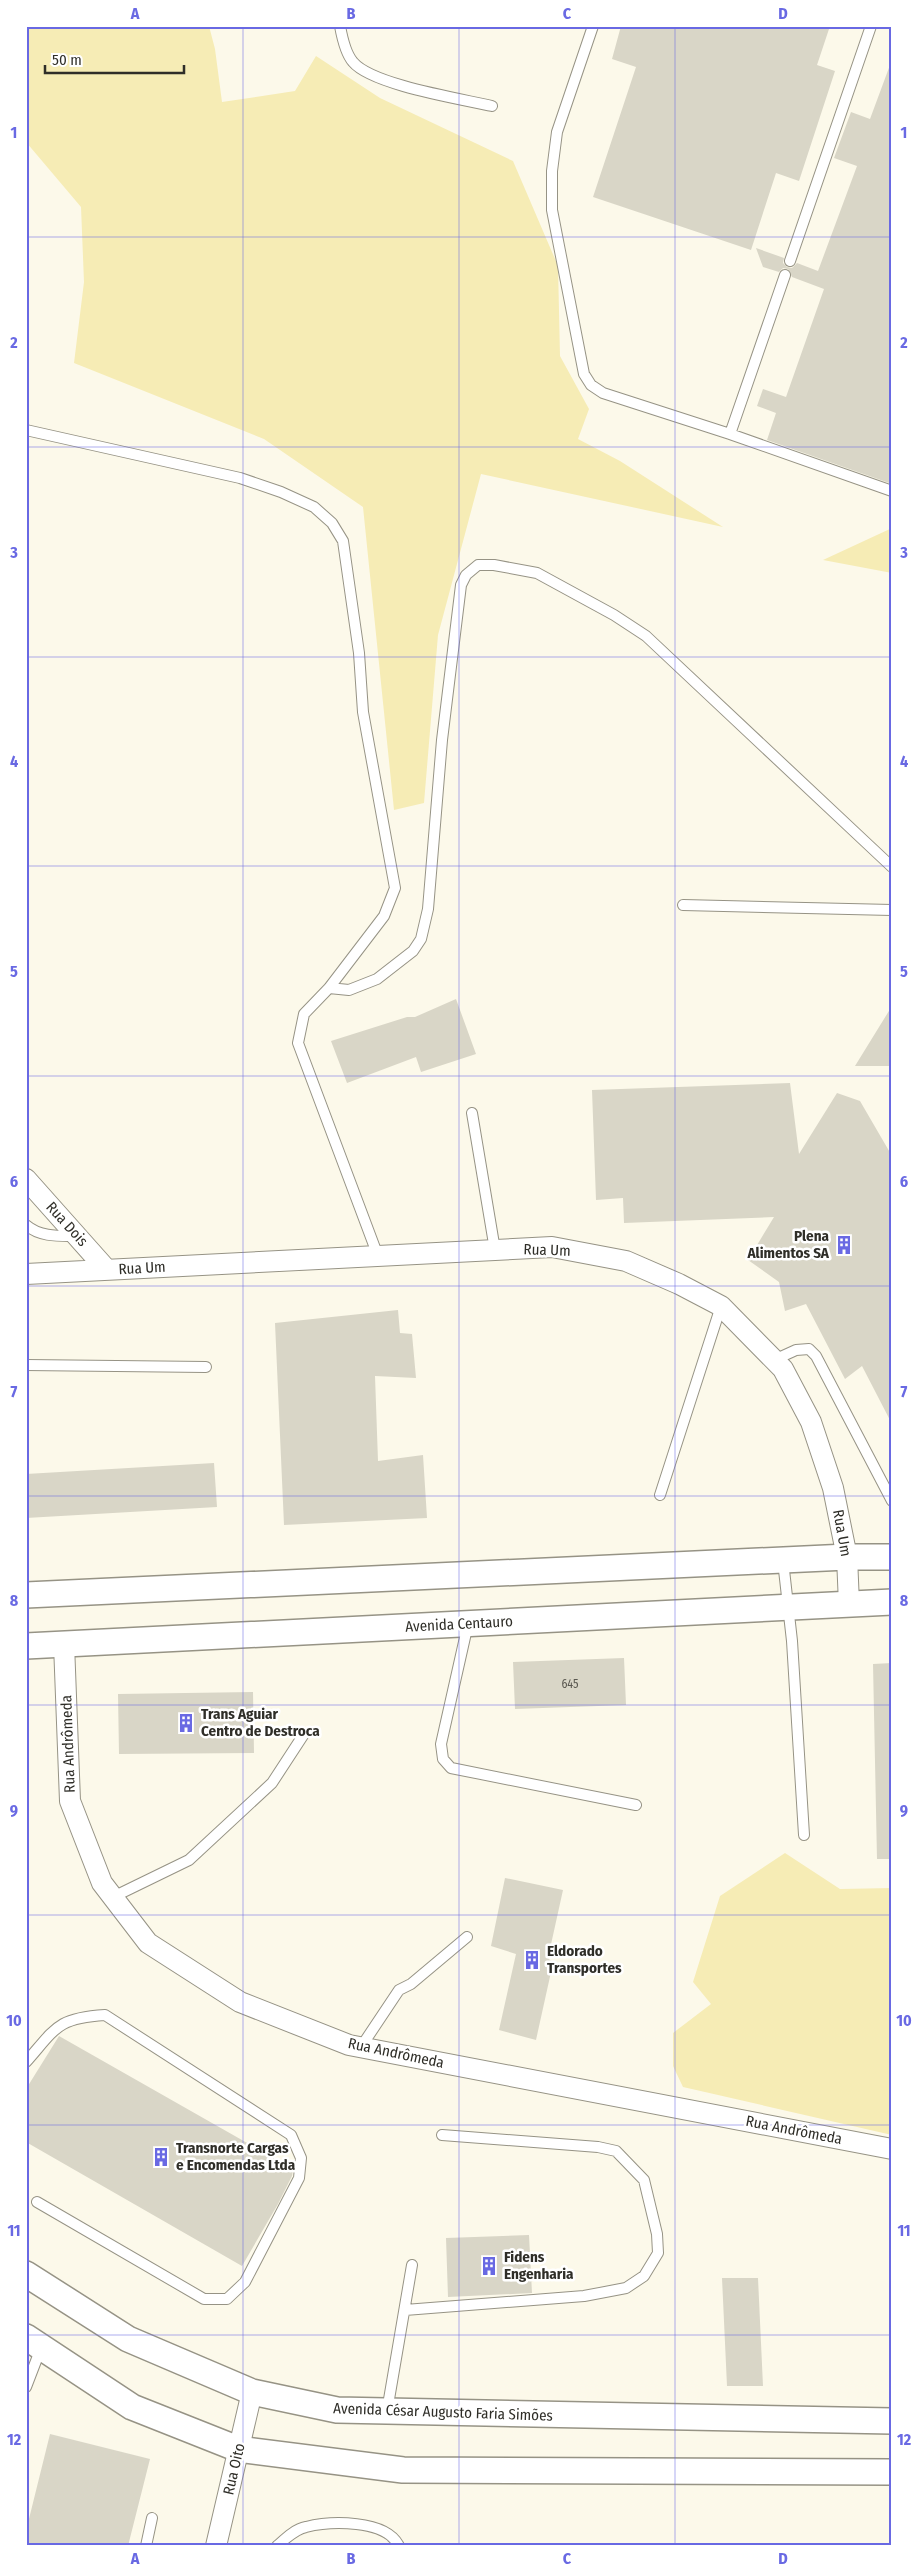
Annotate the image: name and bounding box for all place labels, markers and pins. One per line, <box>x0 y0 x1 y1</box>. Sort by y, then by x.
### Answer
place label: Plena Alimentos SA <box>746 1227 830 1262</box>
building icon: Plena Alimentos SA <box>833 1234 855 1256</box>
place label: Trans Aguiar Centro de Destroca <box>201 1705 320 1740</box>
building icon: Trans Aguiar Centro de Destroca <box>175 1712 197 1734</box>
place label: Eldorado Transportes <box>547 1942 622 1977</box>
building icon: Eldorado Transportes <box>521 1949 543 1971</box>
place label: Transnorte Cargas e Encomendas Ltda <box>176 2139 296 2174</box>
building icon: Transnorte Cargas e Encomendas Ltda <box>150 2146 172 2168</box>
place label: Fidens Engenharia <box>504 2248 574 2283</box>
building icon: Fidens Engenharia <box>478 2255 500 2277</box>

